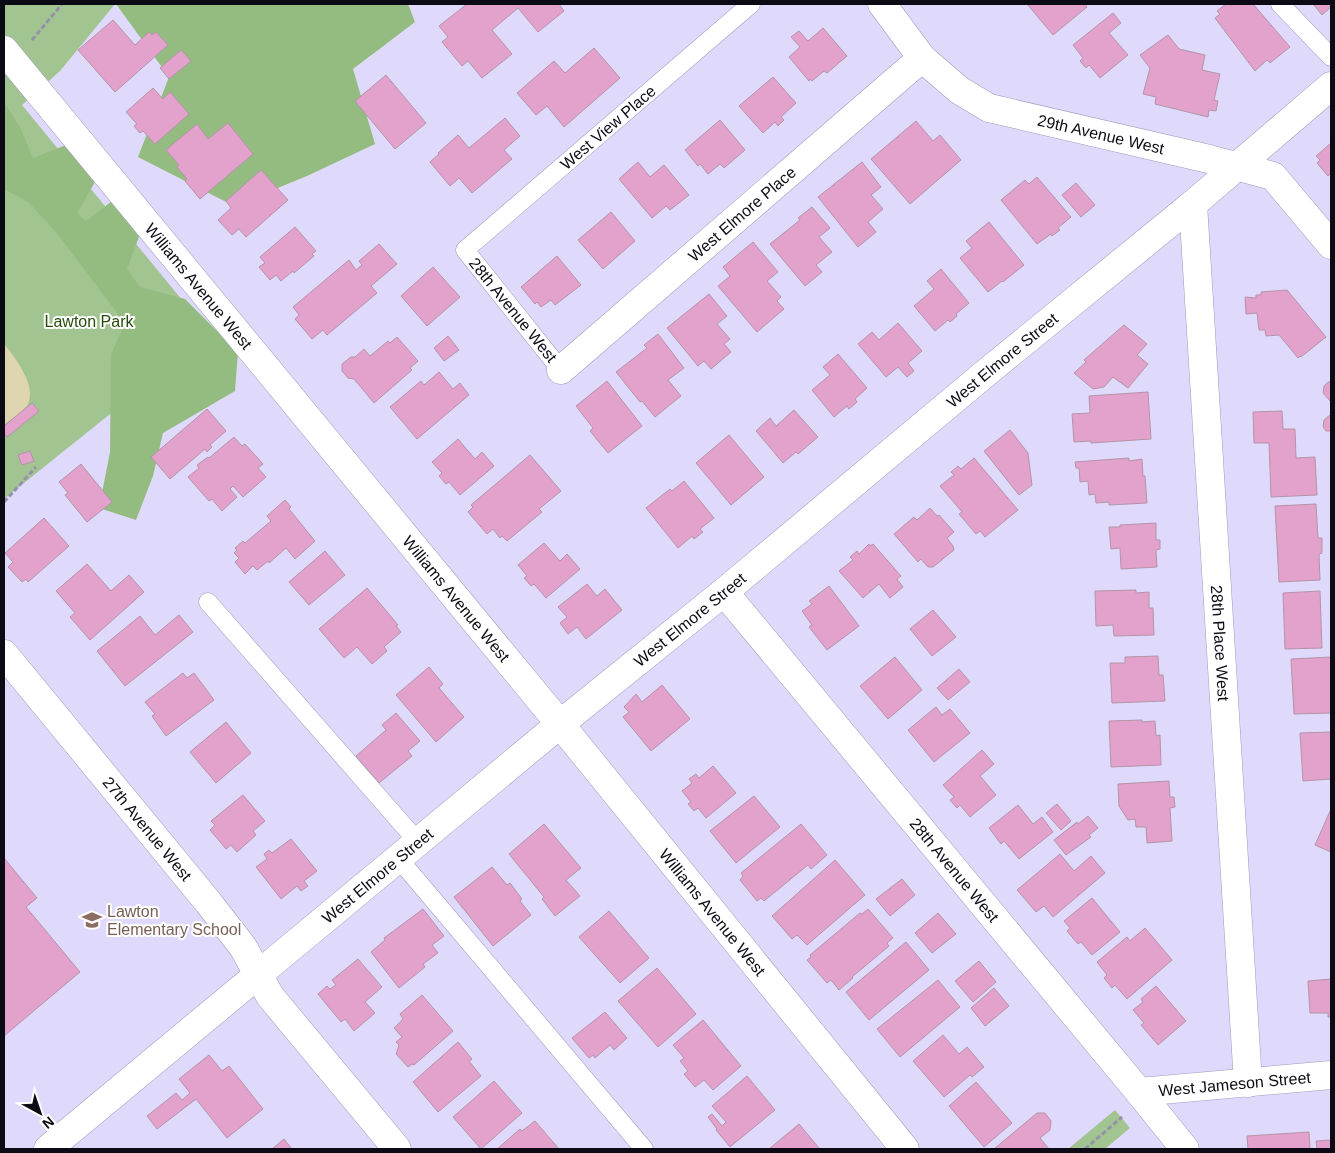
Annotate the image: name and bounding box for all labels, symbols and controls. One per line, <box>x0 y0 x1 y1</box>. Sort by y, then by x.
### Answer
street label: West View Place <box>557 82 659 173</box>
street label: 29th Avenue West <box>1036 111 1166 157</box>
street label: West Elmore Place <box>685 163 799 265</box>
street label: Williams Avenue West <box>142 220 256 353</box>
street label: 28th Avenue West <box>466 254 561 366</box>
street label: West Elmore Street <box>943 309 1061 411</box>
park label: Lawton Park <box>45 313 134 330</box>
street label: Williams Avenue West <box>400 532 514 665</box>
street label: West Elmore Street <box>631 569 749 670</box>
street label: 28th Place West <box>1208 585 1233 702</box>
street label: 27th Avenue West <box>100 773 196 884</box>
street label: 28th Avenue West <box>907 815 1003 925</box>
street label: West Elmore Street <box>319 825 436 926</box>
street label: Williams Avenue West <box>656 845 769 979</box>
place label: Lawton Elementary School <box>107 903 241 938</box>
school or university icon: Lawton Elementary School <box>81 909 103 931</box>
street label: West Jameson Street <box>1158 1068 1312 1099</box>
north arrow <box>15 1088 65 1138</box>
text: N <box>39 1114 57 1132</box>

